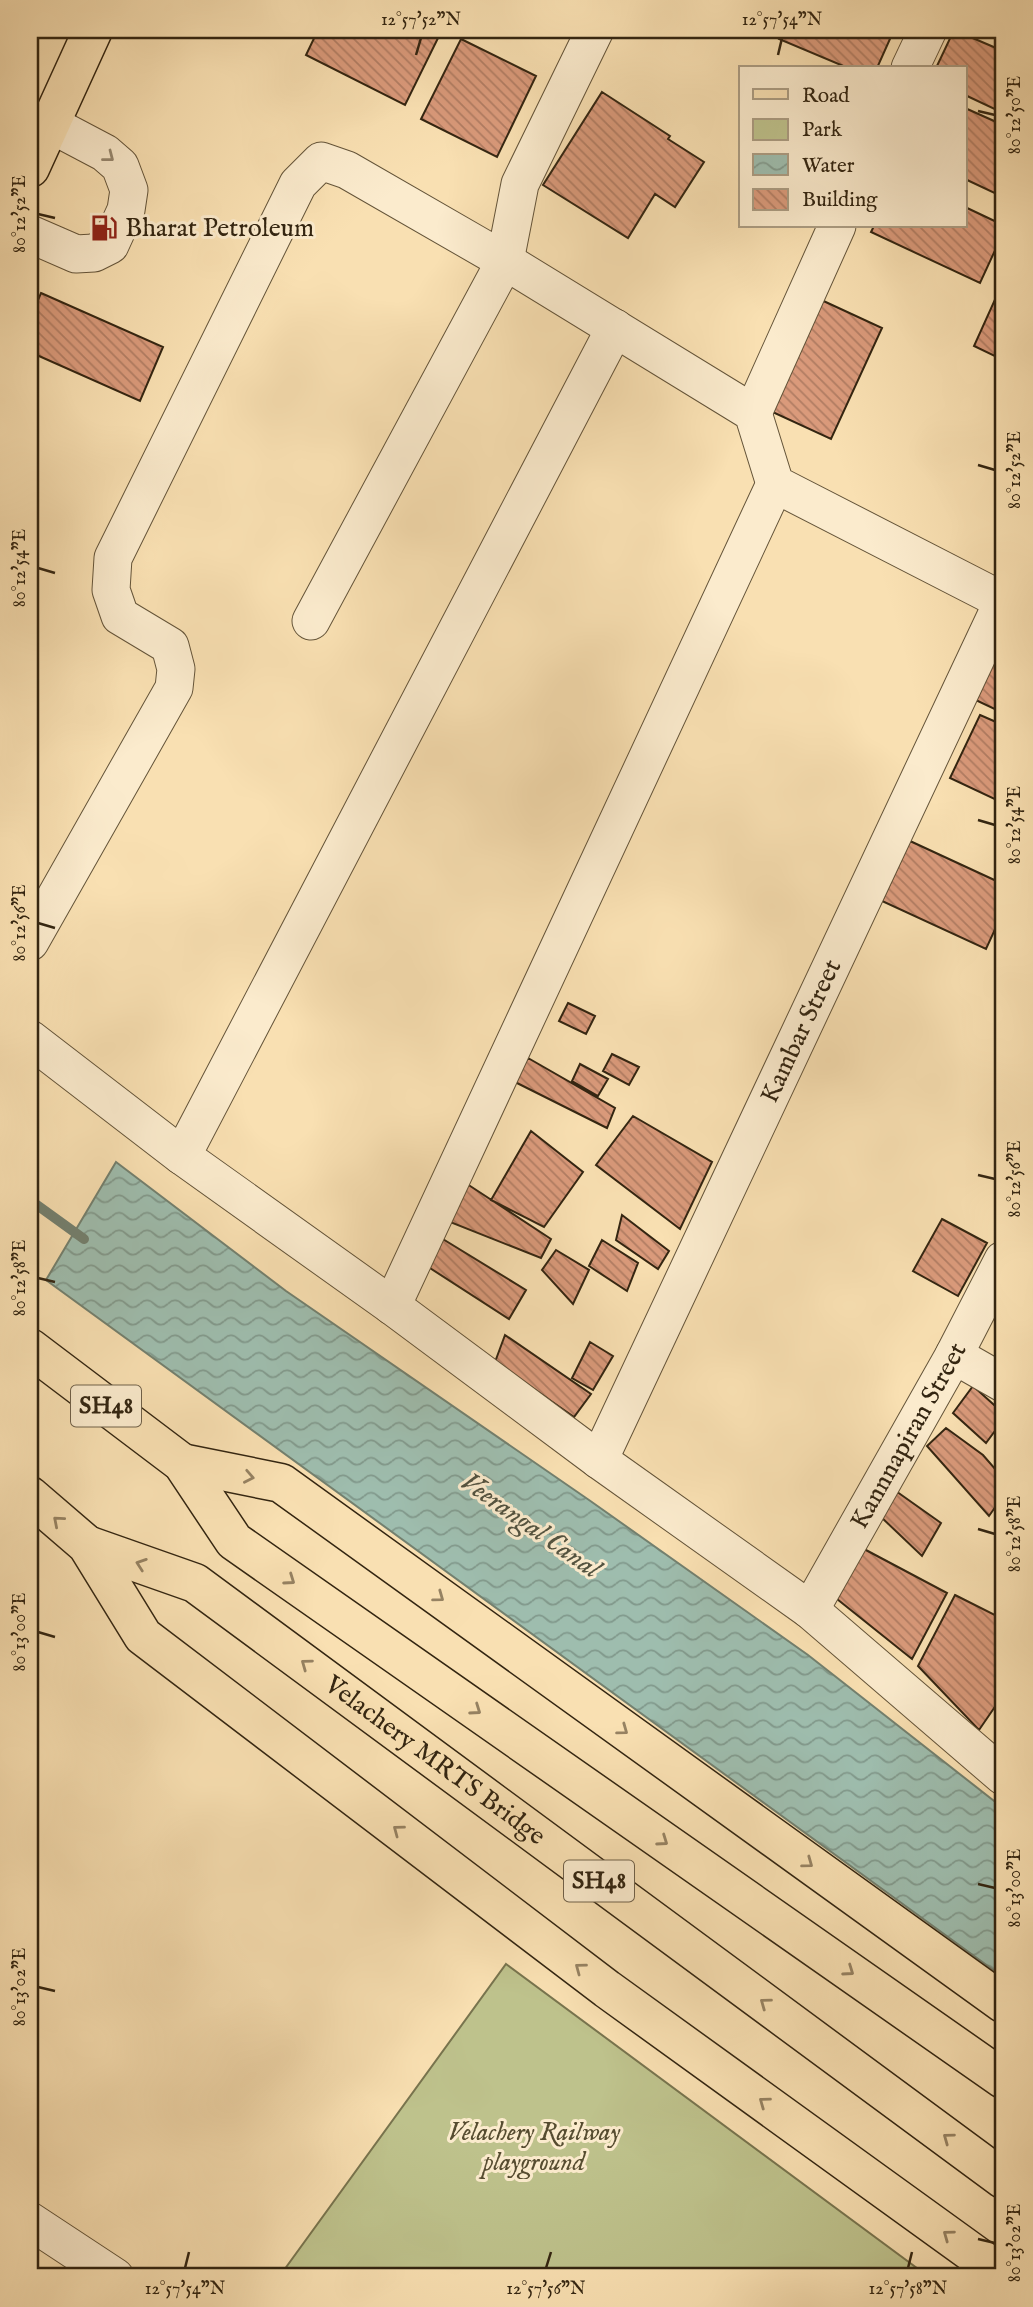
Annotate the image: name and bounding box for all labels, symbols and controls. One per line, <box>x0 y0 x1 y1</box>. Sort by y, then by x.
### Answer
text: 12°57'52"N <box>381 9 462 32</box>
text: 12°57'54"N <box>742 9 823 32</box>
legend <box>739 66 967 228</box>
text: 80°12'50"E <box>1004 76 1027 154</box>
text: Road <box>802 83 850 110</box>
text: Park <box>802 117 843 144</box>
one-way arrow <box>102 149 114 162</box>
text: Water <box>802 153 855 180</box>
text: 80°12'52"E <box>9 175 32 253</box>
text: Building <box>802 187 878 214</box>
place label: Bharat Petroleum <box>125 212 314 245</box>
fuel station icon: Bharat Petroleum <box>89 213 119 243</box>
text: 80°12'52"E <box>1004 431 1027 509</box>
text: 80°12'54"E <box>9 529 32 607</box>
text: 80°12'54"E <box>1004 786 1027 864</box>
text: 80°12'56"E <box>9 884 32 962</box>
street label: Kambar Street <box>753 954 849 1108</box>
text: 80°12'56"E <box>1004 1140 1027 1218</box>
text: 80°12'58"E <box>9 1240 32 1316</box>
street label: Kannnapiran Street <box>843 1337 974 1535</box>
road number: SH48 <box>71 1386 141 1426</box>
water label: Veerangal Canal <box>453 1465 609 1588</box>
one-way arrow <box>243 1468 255 1483</box>
text: 80°12'58"E <box>1004 1496 1027 1572</box>
one-way arrow <box>54 1517 67 1529</box>
one-way arrow <box>136 1558 148 1572</box>
one-way arrow <box>282 1572 295 1584</box>
one-way arrow <box>431 1588 444 1601</box>
text: 80°13'00"E <box>9 1592 32 1672</box>
one-way arrow <box>301 1660 314 1673</box>
street label: Velachery MRTS Bridge <box>318 1667 552 1853</box>
one-way arrow <box>468 1702 481 1714</box>
one-way arrow <box>616 1721 628 1734</box>
one-way arrow <box>394 1826 406 1838</box>
one-way arrow <box>655 1833 668 1845</box>
text: 80°13'00"E <box>1004 1848 1027 1928</box>
one-way arrow <box>800 1854 813 1867</box>
road number: SH48 <box>564 1860 634 1902</box>
text: 80°13'02"E <box>9 1948 32 2026</box>
one-way arrow <box>575 1963 587 1976</box>
one-way arrow <box>841 1963 854 1975</box>
one-way arrow <box>760 1999 773 2011</box>
one-way arrow <box>759 2097 771 2110</box>
park label: Velachery Railway playground <box>448 2116 620 2180</box>
one-way arrow <box>943 2134 956 2146</box>
text: 80°13'02"E <box>1004 2204 1027 2282</box>
one-way arrow <box>943 2231 956 2243</box>
text: 12°57'54"N <box>145 2278 226 2301</box>
text: 12°57'56"N <box>506 2278 586 2301</box>
text: 12°57'58"N <box>869 2278 948 2301</box>

